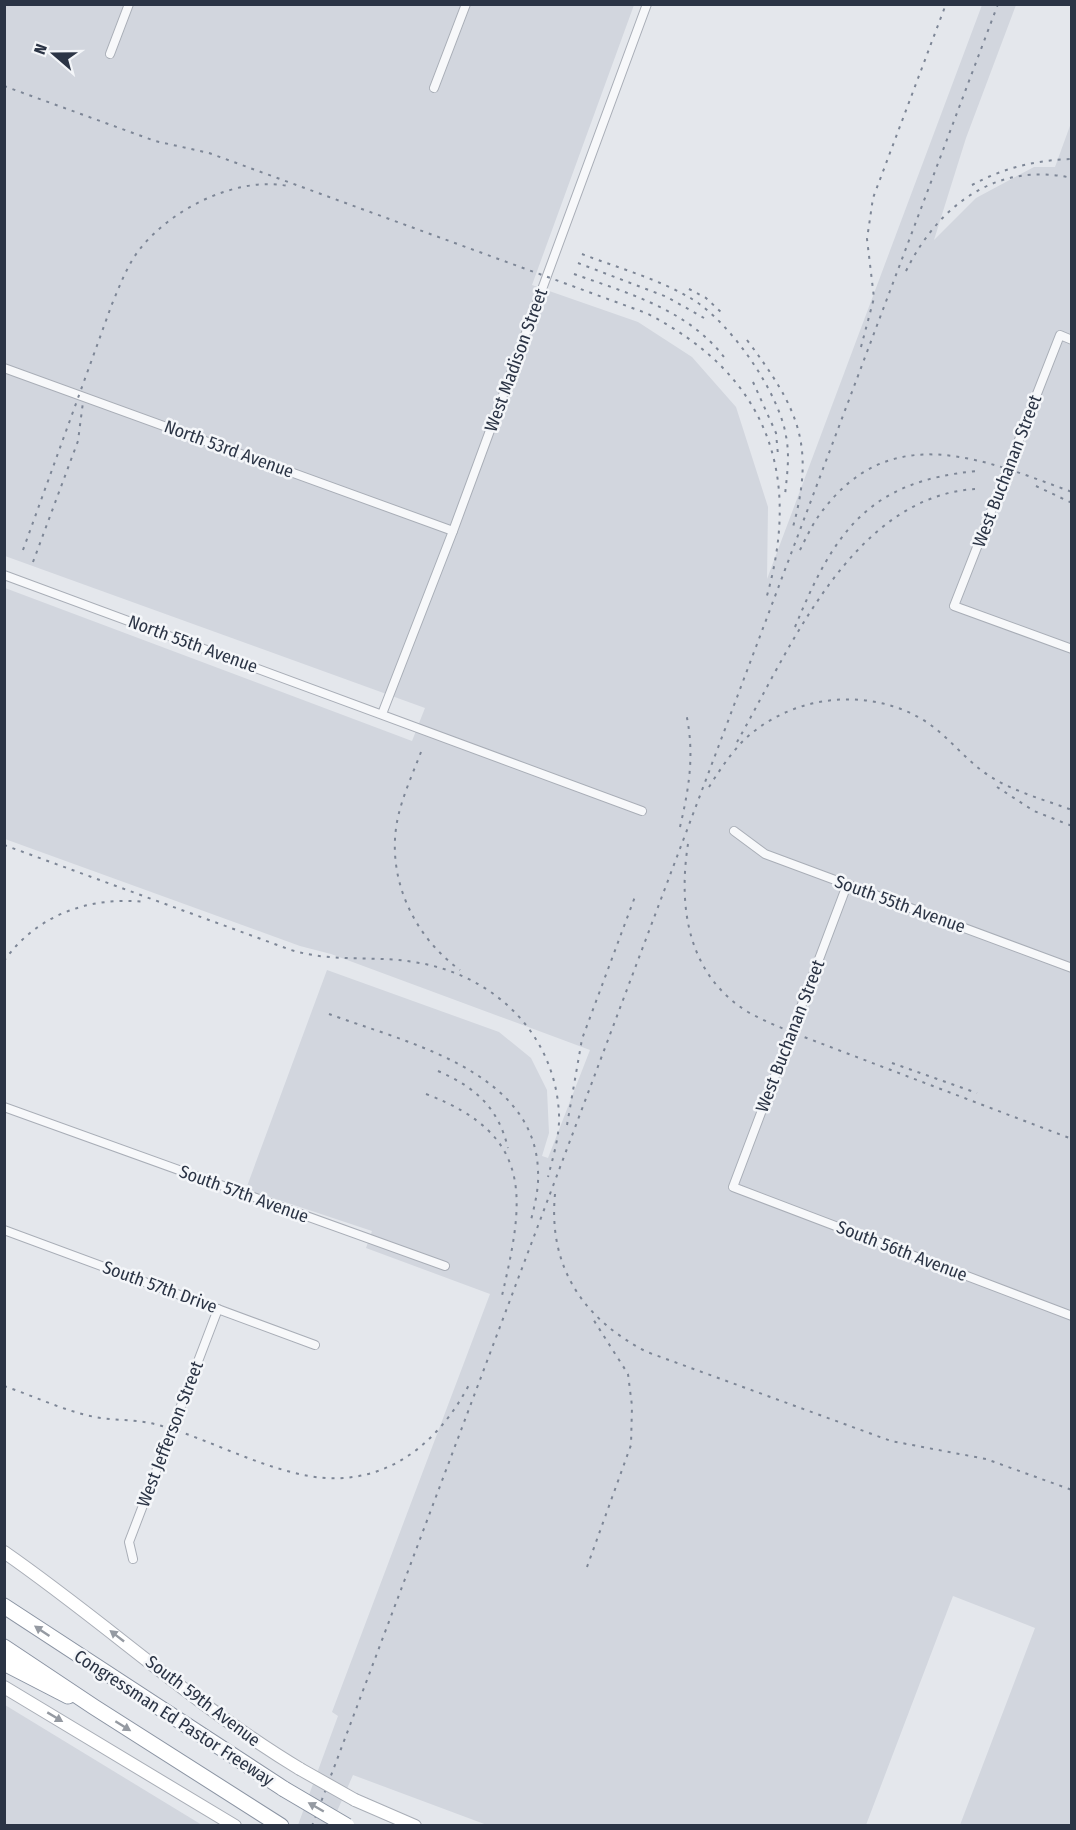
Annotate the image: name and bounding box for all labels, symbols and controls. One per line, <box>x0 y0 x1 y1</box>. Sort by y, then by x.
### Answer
north arrow <box>24 24 84 84</box>
text: N <box>30 41 51 57</box>
street label: West Madison Street <box>480 285 552 435</box>
street label: West Buchanan Street <box>968 392 1046 550</box>
street label: North 53rd Avenue <box>161 415 297 483</box>
street label: North 55th Avenue <box>125 610 261 678</box>
street label: South 55th Avenue <box>832 870 968 938</box>
street label: West Buchanan Street <box>751 957 829 1115</box>
street label: South 57th Avenue <box>176 1160 312 1228</box>
street label: South 56th Avenue <box>834 1216 971 1286</box>
street label: South 57th Drive <box>100 1256 220 1318</box>
street label: West Jefferson Street <box>132 1358 208 1510</box>
one-way arrow <box>34 1625 50 1637</box>
one-way arrow <box>109 1629 125 1642</box>
street label: Congressman Ed Pastor Freeway <box>70 1645 278 1791</box>
street label: South 59th Avenue <box>141 1651 265 1751</box>
one-way arrow <box>47 1711 63 1722</box>
one-way arrow <box>115 1720 131 1731</box>
one-way arrow <box>307 1802 324 1812</box>

